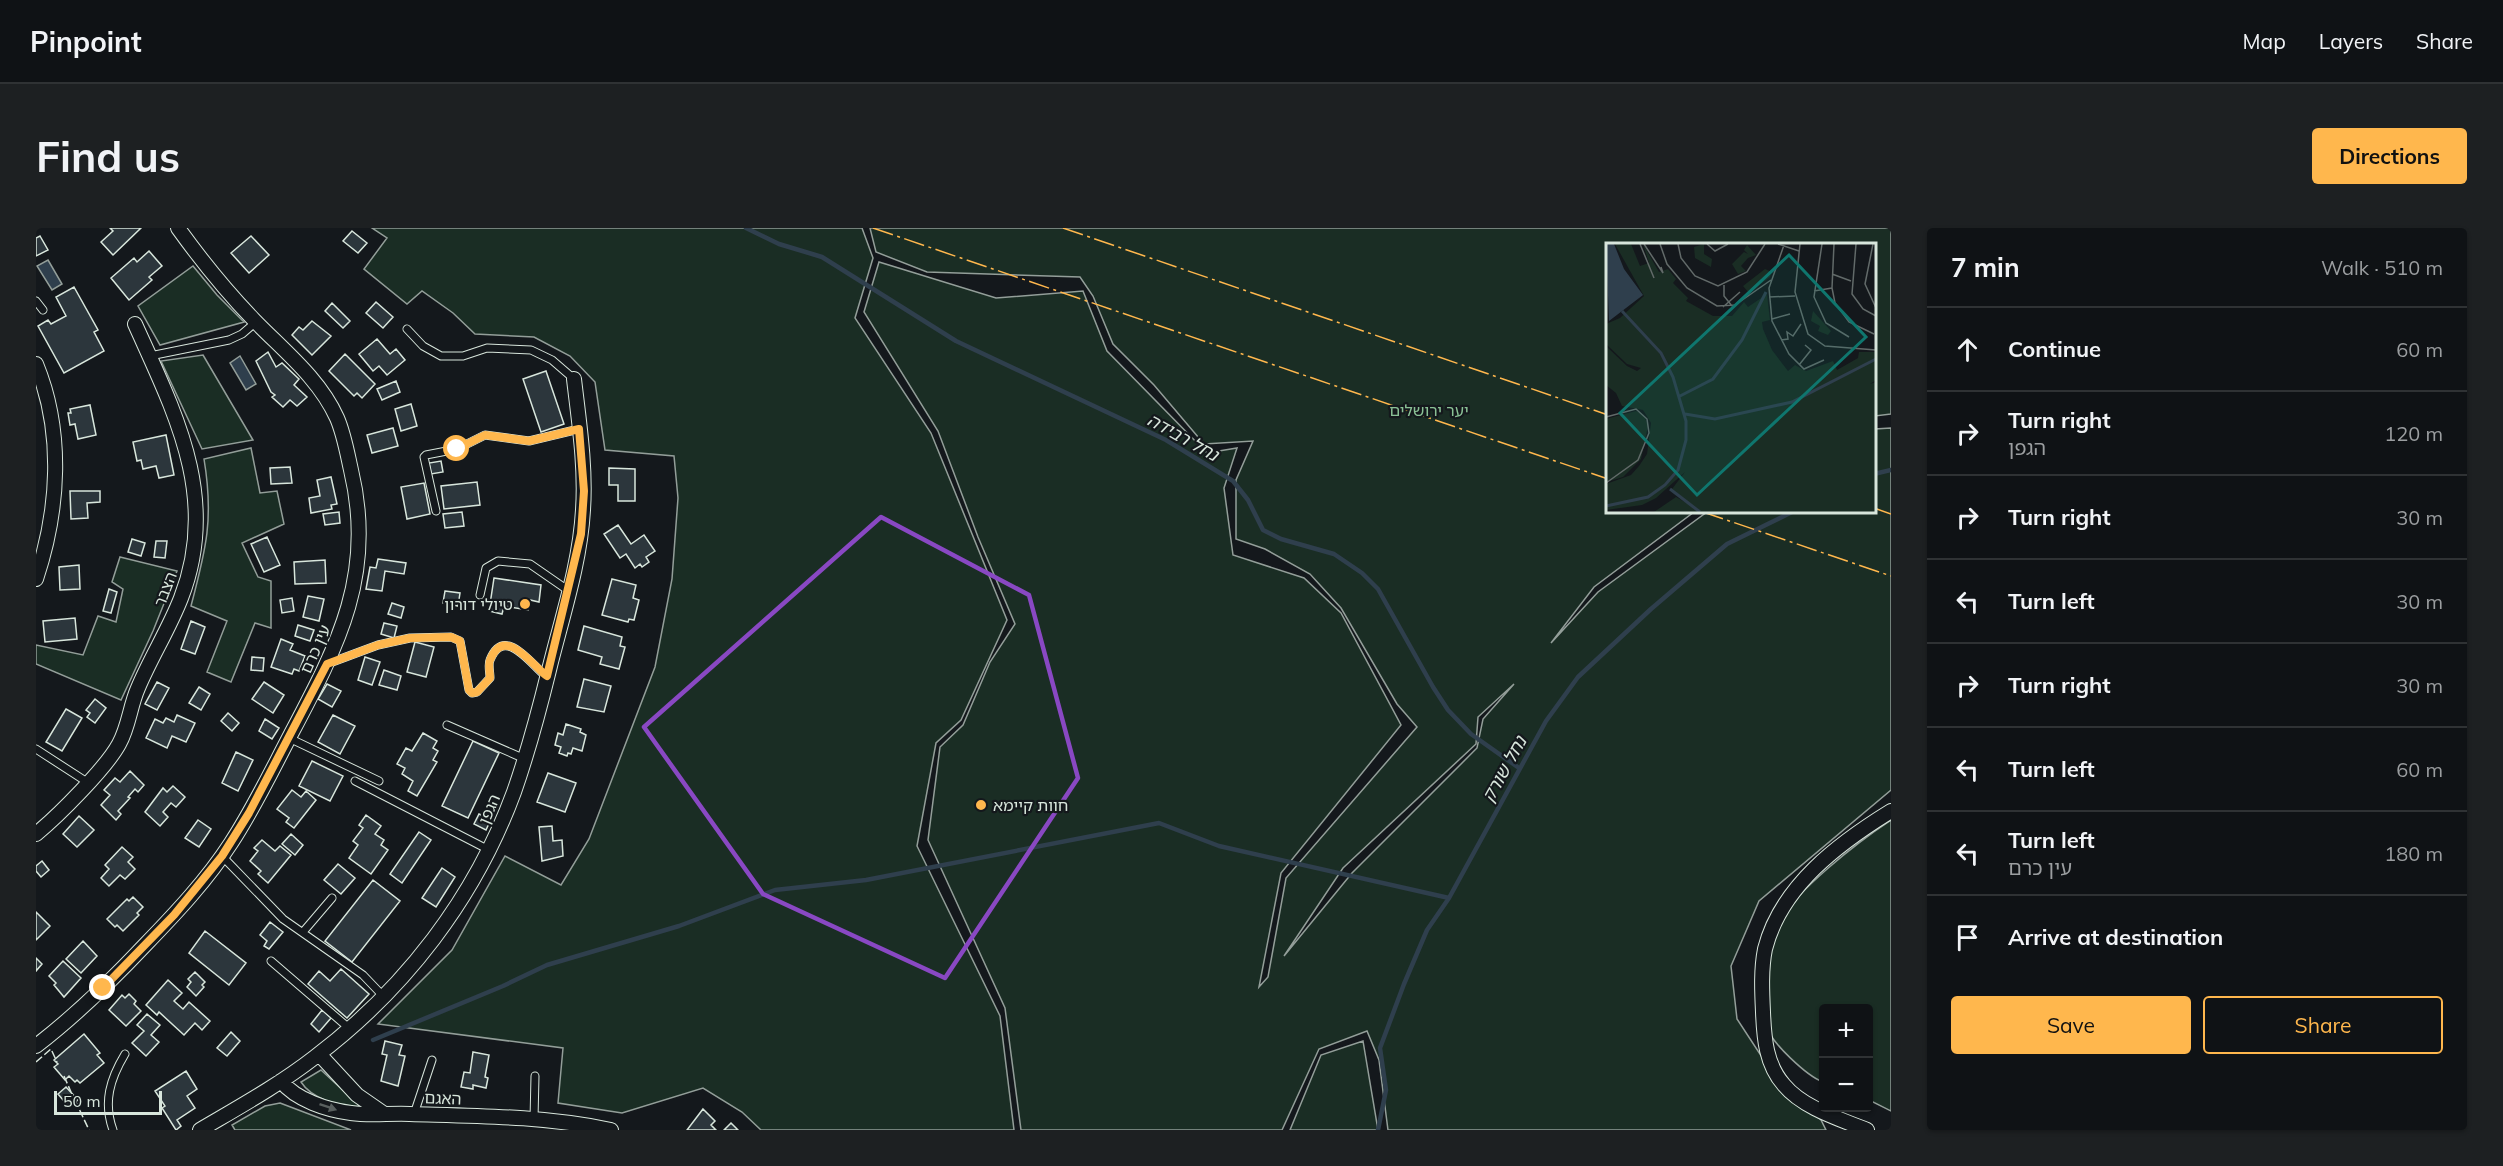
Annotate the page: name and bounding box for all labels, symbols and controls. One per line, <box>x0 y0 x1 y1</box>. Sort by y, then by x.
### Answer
text: Pinpoint <box>30 24 142 59</box>
text: Map <box>2243 28 2286 54</box>
text: Layers <box>2319 28 2383 54</box>
text: Share <box>2416 28 2473 54</box>
button: Directions <box>2312 128 2467 184</box>
text: Find us <box>36 130 180 183</box>
inset map <box>1606 243 1876 513</box>
text: 7 min <box>1951 251 2020 284</box>
text: Walk · 510 m <box>2321 255 2443 280</box>
icon: ahead <box>1951 333 1984 366</box>
text: Continue <box>2008 335 2101 363</box>
text: 60 m <box>2396 337 2443 362</box>
park label: יער ירושלים <box>1389 400 1469 420</box>
text: Turn right <box>2008 406 2111 434</box>
water label: נחל רבידה <box>1143 408 1224 466</box>
icon: right <box>1951 417 1984 450</box>
text: 120 m <box>2384 421 2443 446</box>
route start <box>443 435 469 461</box>
text: הגפן <box>2008 435 2046 460</box>
icon: right <box>1951 501 1984 534</box>
text: Turn right <box>2008 503 2111 531</box>
text: 30 m <box>2396 505 2443 530</box>
street label: הצבר <box>149 569 181 609</box>
icon: left <box>1951 585 1984 618</box>
text: Turn left <box>2008 587 2095 615</box>
text: 30 m <box>2396 589 2443 614</box>
place label: טיולי דורון <box>444 594 513 614</box>
marker: טיולי דורון <box>518 597 532 611</box>
street label: עין כרם <box>295 622 335 676</box>
icon: right <box>1951 669 1984 702</box>
text: Turn right <box>2008 671 2111 699</box>
text: 30 m <box>2396 673 2443 698</box>
water label: נחל שורק <box>1477 731 1532 806</box>
icon: left <box>1951 753 1984 786</box>
text: Turn left <box>2008 755 2095 783</box>
text: 60 m <box>2396 757 2443 782</box>
street label: הגפן <box>474 791 504 827</box>
place label: חוות קיימא <box>993 795 1068 815</box>
marker: חוות קיימא <box>974 798 988 812</box>
text: Turn left <box>2008 826 2095 854</box>
icon: left <box>1951 837 1984 870</box>
text: 180 m <box>2384 841 2443 866</box>
text: עין כרם <box>2008 855 2072 880</box>
icon: arrive <box>1951 921 1984 954</box>
text: Arrive at destination <box>2008 923 2223 951</box>
route end <box>89 974 115 1000</box>
button: Save <box>1951 996 2191 1054</box>
button: Share <box>2203 996 2443 1054</box>
map controls <box>1819 1004 1873 1112</box>
button: + <box>1819 1004 1873 1058</box>
button: − <box>1819 1058 1873 1112</box>
street label: האגם <box>424 1087 462 1109</box>
scale bar <box>54 1088 162 1116</box>
text: 50 m <box>63 1091 100 1111</box>
one-way arrow <box>320 1103 338 1113</box>

